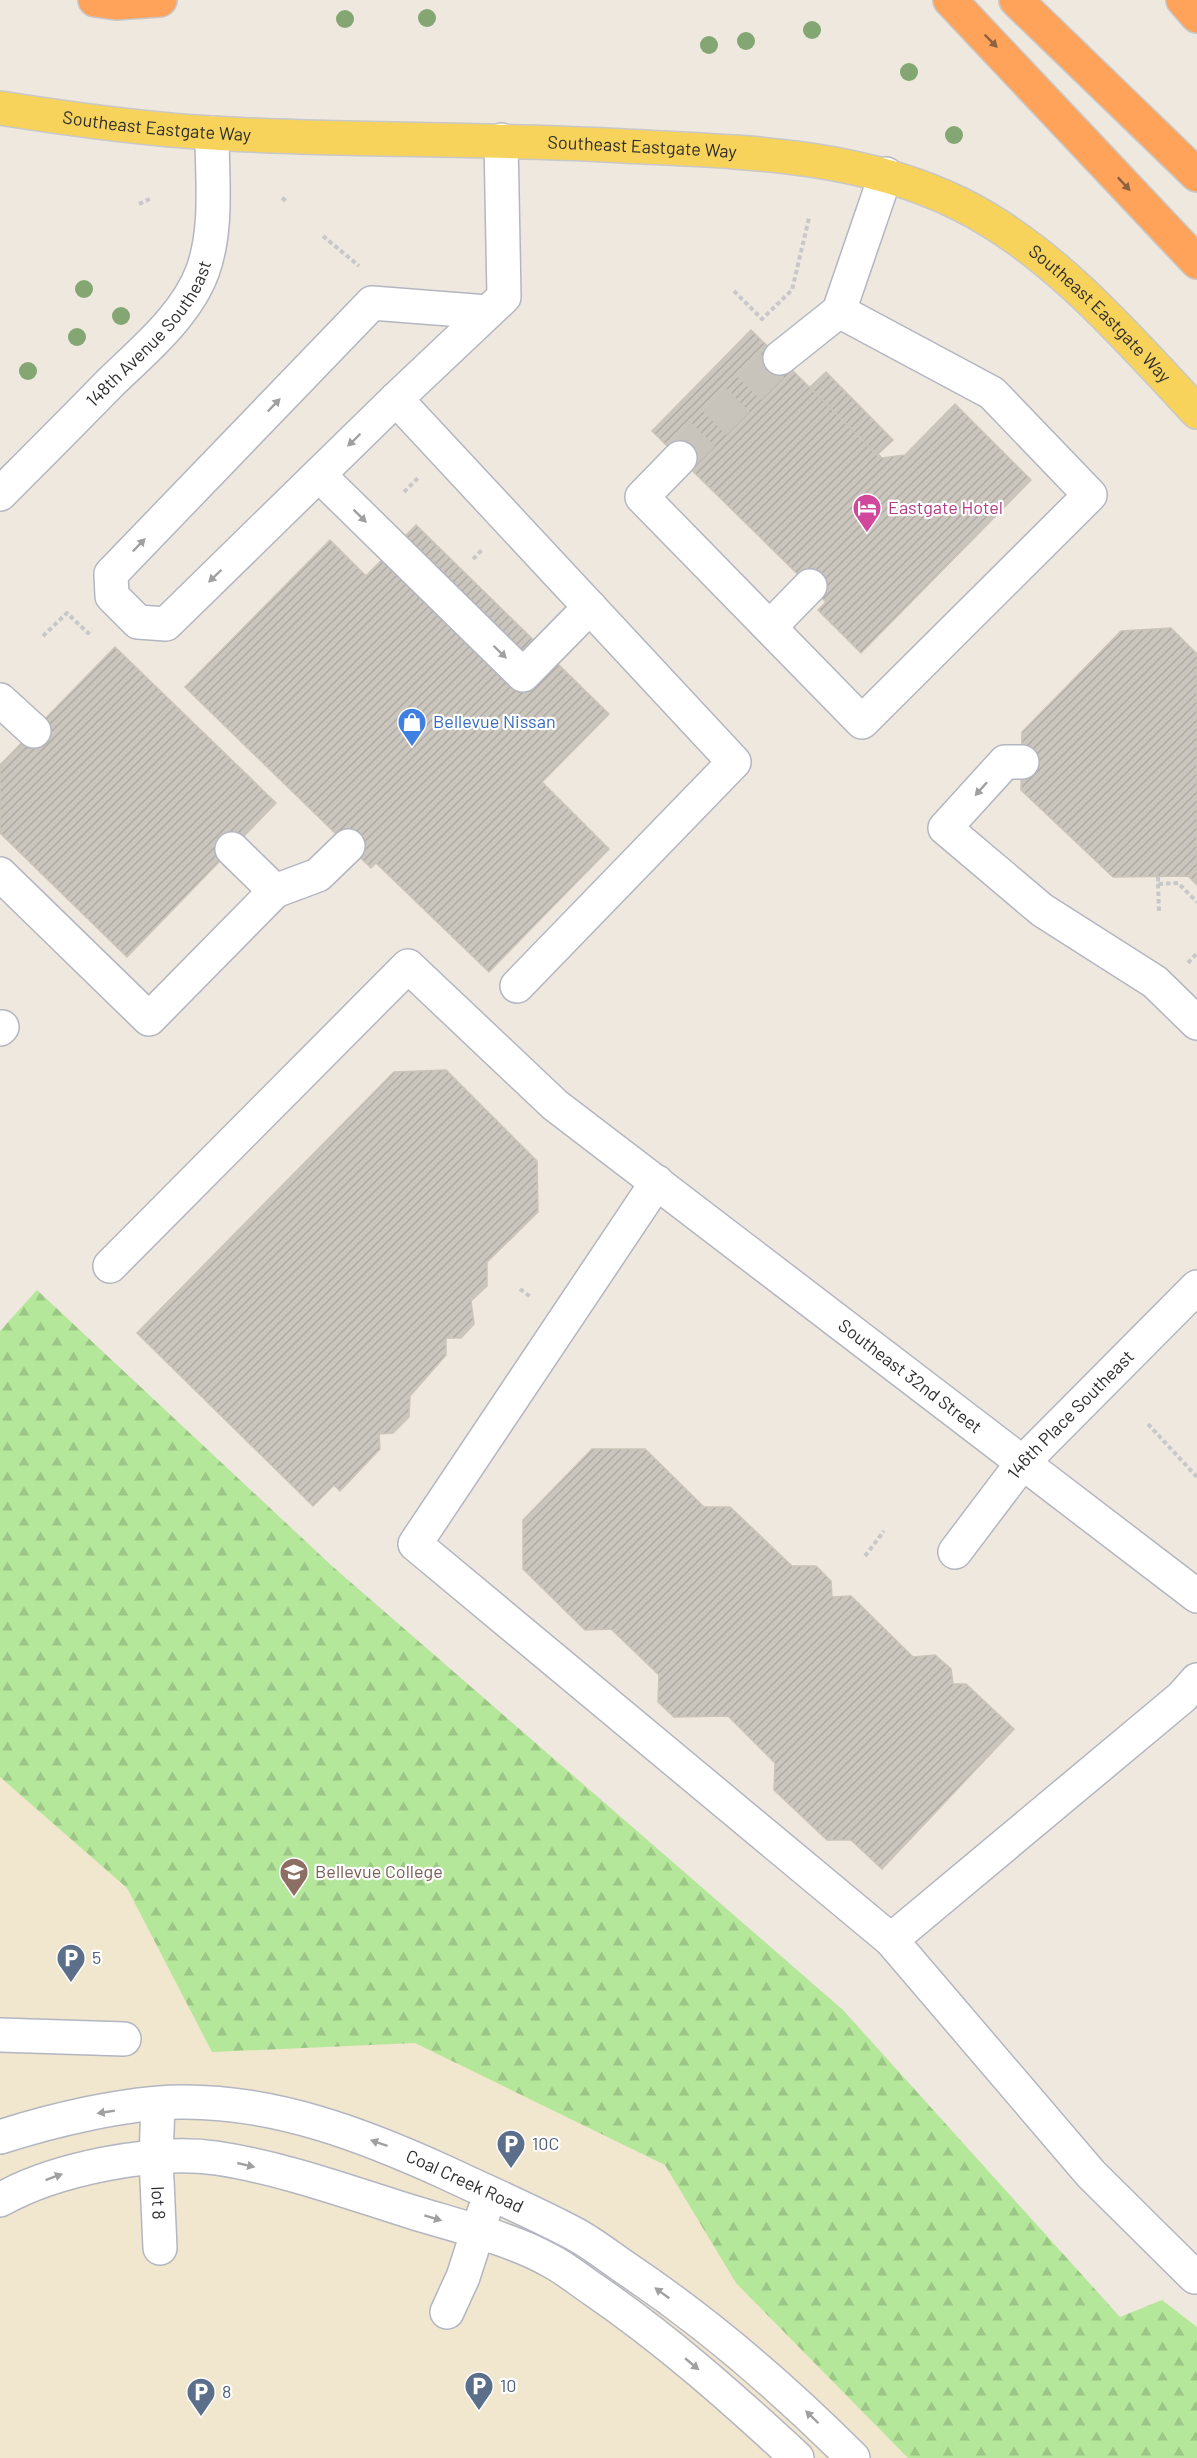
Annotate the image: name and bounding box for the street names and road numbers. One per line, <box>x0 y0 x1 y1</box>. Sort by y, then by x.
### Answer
street label: Southeast Eastgate Way <box>61 106 252 145</box>
street label: Southeast Eastgate Way <box>547 130 738 162</box>
street label: Southeast Eastgate Way <box>1025 239 1176 387</box>
street label: 148th Avenue Southeast <box>81 258 215 411</box>
street label: Southeast 32nd Street <box>834 1314 987 1437</box>
street label: 146th Place Southeast <box>1002 1345 1138 1483</box>
street label: Coal Creek Road <box>403 2144 527 2217</box>
street label: lot 8 <box>147 2186 171 2220</box>

